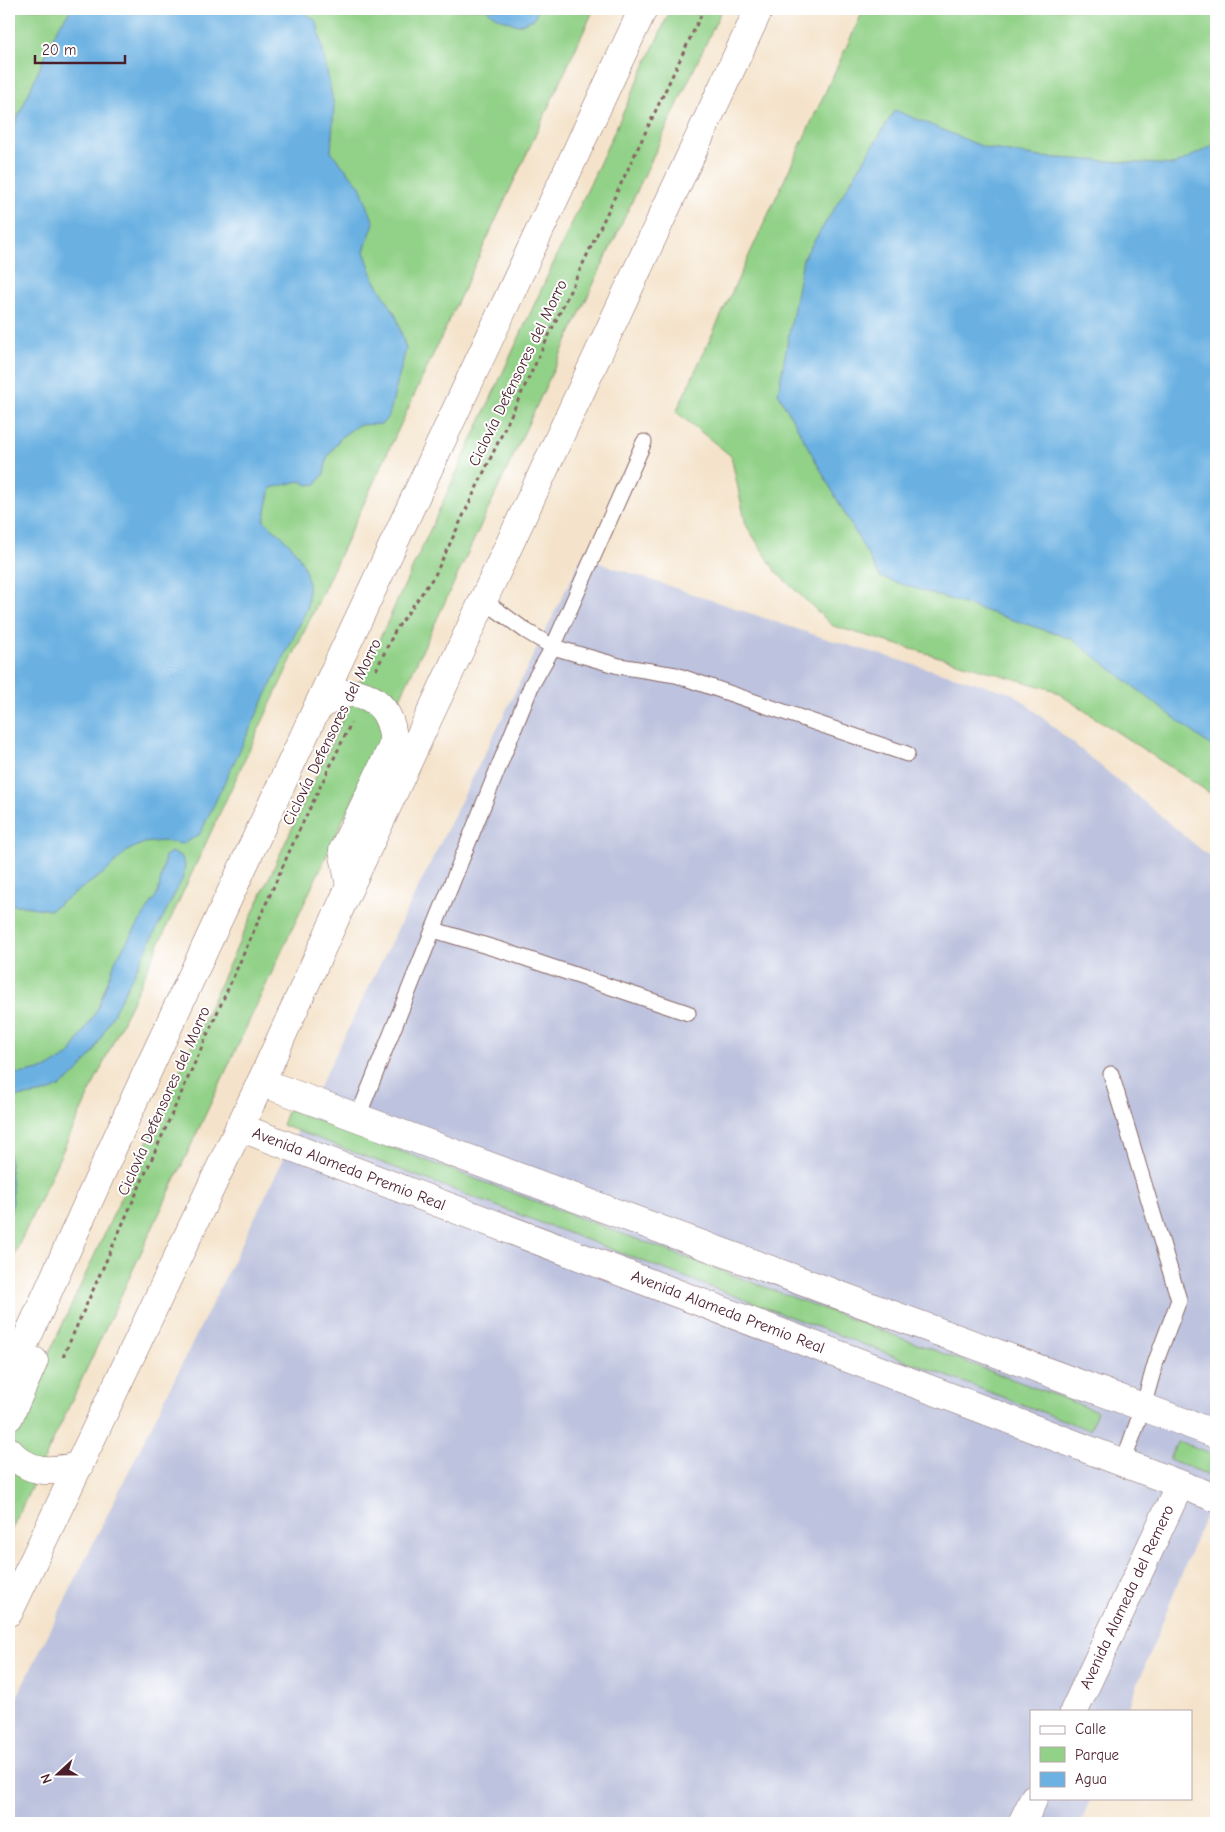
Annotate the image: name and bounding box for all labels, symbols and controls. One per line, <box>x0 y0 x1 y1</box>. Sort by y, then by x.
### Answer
scale bar <box>35 32 125 64</box>
text: 20 m <box>42 41 76 59</box>
street label: Ciclovía Defensores del Morro <box>465 277 571 469</box>
street label: Ciclovía Defensores del Morro <box>279 636 385 828</box>
street label: Ciclovía Defensores del Morro <box>114 1004 214 1198</box>
street label: Avenida Alameda Premio Real <box>250 1124 448 1214</box>
street label: Avenida Alameda Premio Real <box>629 1267 827 1357</box>
street label: Avenida Alameda del Remero <box>1076 1502 1178 1692</box>
legend <box>1030 1710 1192 1800</box>
text: Calle <box>1075 1720 1107 1738</box>
text: Parque <box>1075 1746 1120 1764</box>
north arrow <box>32 1750 82 1800</box>
text: Agua <box>1075 1770 1107 1788</box>
text: N <box>37 1771 56 1786</box>

